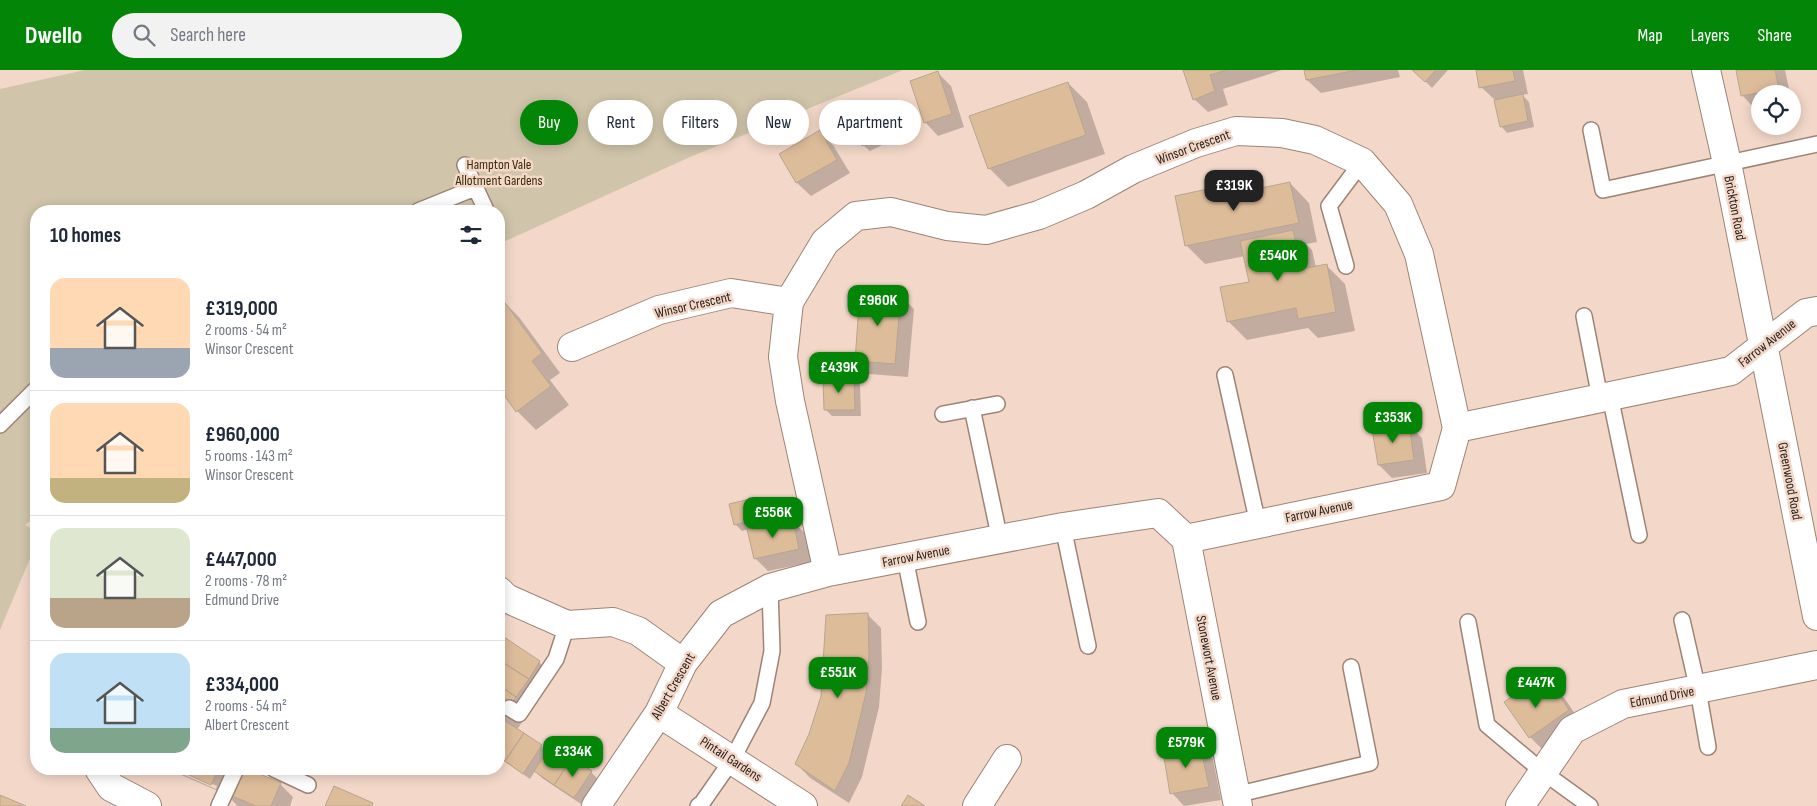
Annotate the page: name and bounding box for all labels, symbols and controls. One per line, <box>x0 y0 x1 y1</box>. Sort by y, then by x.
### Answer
search box <box>112 13 462 58</box>
text: Dwello <box>25 21 82 50</box>
icon: search <box>130 21 158 49</box>
text: Search here <box>170 24 246 47</box>
text: Map <box>1638 25 1663 46</box>
text: Layers <box>1691 25 1730 46</box>
text: Share <box>1758 25 1792 46</box>
map controls <box>1751 85 1801 135</box>
button: locate <box>1751 85 1801 135</box>
chip: Buy <box>520 100 578 145</box>
chip: Rent <box>588 100 653 145</box>
chip: Filters <box>663 100 737 145</box>
chip: New <box>747 100 809 145</box>
chip: Apartment <box>819 100 921 145</box>
street label: Winsor Crescent <box>1154 126 1232 168</box>
park label: Hampton Vale Allotment Gardens <box>454 156 543 189</box>
pin: £319K <box>1199 170 1269 212</box>
street label: Brickton Road <box>1720 174 1750 242</box>
text: £319K <box>1215 176 1253 195</box>
icon: filters <box>457 221 485 249</box>
text: 10 homes <box>50 223 121 248</box>
pin: £540K <box>1243 240 1313 282</box>
text: £540K <box>1259 246 1297 265</box>
pin: £960K <box>843 284 913 327</box>
street label: Winsor Crescent <box>653 288 733 322</box>
text: £960K <box>859 291 897 310</box>
text: £319,000 <box>205 296 278 321</box>
icon: home <box>90 298 150 358</box>
street label: Farrow Avenue <box>1735 315 1799 371</box>
text: 2 rooms · 54 m² <box>205 321 287 340</box>
text: Winsor Crescent <box>205 340 294 359</box>
pin: £439K <box>804 352 874 394</box>
text: £439K <box>820 358 858 377</box>
pin: £353K <box>1358 402 1428 444</box>
text: £353K <box>1374 408 1412 427</box>
text: £960,000 <box>205 422 280 447</box>
icon: home <box>90 423 150 483</box>
street label: Greenwood Road <box>1774 441 1806 521</box>
text: 5 rooms · 143 m² <box>205 447 293 466</box>
text: Winsor Crescent <box>205 466 294 485</box>
pin: £556K <box>738 496 808 539</box>
street label: Farrow Avenue <box>1284 496 1354 526</box>
text: £556K <box>754 503 792 522</box>
street label: Farrow Avenue <box>881 541 951 571</box>
text: £447,000 <box>205 547 277 572</box>
icon: home <box>90 548 150 608</box>
text: 2 rooms · 78 m² <box>205 572 287 591</box>
text: Edmund Drive <box>205 591 279 610</box>
street label: Stonewort Avenue <box>1192 614 1226 702</box>
street label: Albert Crescent <box>647 650 699 723</box>
pin: £551K <box>803 656 873 699</box>
text: £551K <box>820 663 856 682</box>
pin: £447K <box>1501 666 1571 709</box>
text: £334,000 <box>205 672 279 697</box>
icon: home <box>90 673 150 733</box>
text: £447K <box>1517 673 1555 692</box>
street label: Edmund Drive <box>1629 682 1695 712</box>
text: 2 rooms · 54 m² <box>205 697 287 716</box>
text: Albert Crescent <box>205 716 289 735</box>
pin: £579K <box>1151 726 1221 769</box>
street label: Pintail Gardens <box>697 733 765 785</box>
text: £579K <box>1167 733 1205 752</box>
pin: £334K <box>538 736 608 778</box>
text: £334K <box>554 742 592 761</box>

